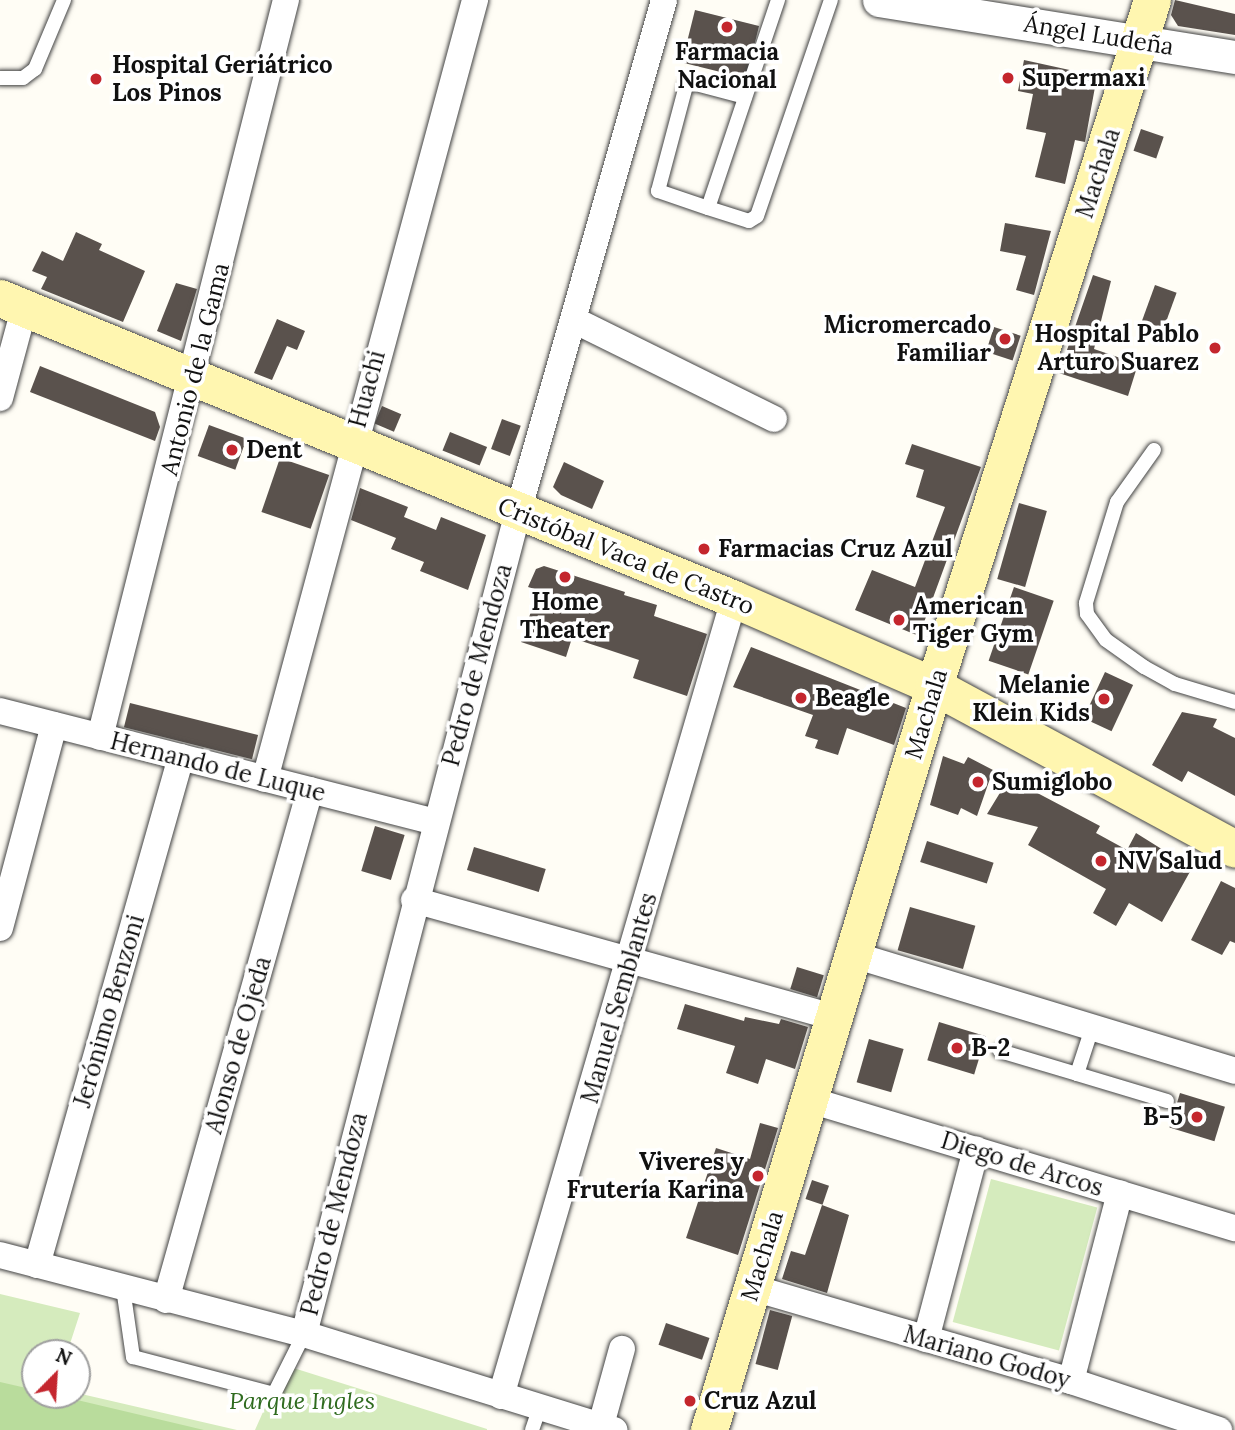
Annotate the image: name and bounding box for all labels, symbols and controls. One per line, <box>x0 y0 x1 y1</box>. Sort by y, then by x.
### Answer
street label: Ángel Ludeña <box>1022 9 1176 61</box>
marker: Farmacia Nacional <box>719 19 735 35</box>
place label: Farmacia Nacional <box>675 38 779 94</box>
place label: Hospital Geriátrico Los Pinos <box>112 51 333 107</box>
place label: Supermaxi <box>1022 64 1146 92</box>
marker: Hospital Geriátrico Los Pinos <box>86 69 106 89</box>
marker: Supermaxi <box>1000 70 1016 86</box>
street label: Machala <box>1070 124 1126 222</box>
street label: Antonio de la Gama <box>155 260 235 478</box>
place label: Micromercado Familiar <box>823 311 991 367</box>
place label: Hospital Pablo Arturo Suarez <box>1034 320 1199 376</box>
marker: Micromercado Familiar <box>997 331 1013 347</box>
marker: Hospital Pablo Arturo Suarez <box>1205 338 1225 358</box>
street label: Huachi <box>343 347 391 431</box>
place label: Dent <box>246 436 302 464</box>
marker: Dent <box>224 442 240 458</box>
street label: Cristóbal Vaca de Castro <box>494 491 758 621</box>
place label: Farmacias Cruz Azul <box>718 535 953 563</box>
marker: Farmacias Cruz Azul <box>696 541 712 557</box>
street label: Pedro de Mendoza <box>436 561 518 769</box>
marker: Home Theater <box>557 569 573 585</box>
place label: Home Theater <box>520 588 610 644</box>
place label: American Tiger Gym <box>913 592 1034 648</box>
marker: American Tiger Gym <box>891 612 907 628</box>
street label: Machala <box>899 665 953 763</box>
place label: Melanie Klein Kids <box>972 671 1090 727</box>
place label: Beagle <box>815 684 890 712</box>
marker: Beagle <box>793 690 809 706</box>
marker: Melanie Klein Kids <box>1096 691 1112 707</box>
street label: Hernando de Luque <box>107 726 329 808</box>
place label: Sumiglobo <box>992 768 1112 796</box>
marker: Sumiglobo <box>970 774 986 790</box>
place label: NV Salud <box>1117 847 1222 875</box>
marker: NV Salud <box>1091 851 1111 871</box>
street label: Manuel Semblantes <box>575 889 663 1107</box>
street label: Jerónimo Benzoni <box>68 911 150 1111</box>
street label: Alonso de Ojeda <box>199 953 277 1137</box>
place label: B-2 <box>971 1034 1010 1062</box>
marker: B-2 <box>949 1040 965 1056</box>
place label: B-5 <box>1143 1103 1183 1131</box>
street label: Pedro de Mendoza <box>295 1109 373 1319</box>
marker: B-5 <box>1189 1109 1205 1125</box>
street label: Diego de Arcos <box>938 1126 1106 1202</box>
place label: Viveres y Frutería Karina <box>567 1148 744 1204</box>
marker: Viveres y Frutería Karina <box>750 1168 766 1184</box>
street label: Machala <box>735 1207 789 1305</box>
street label: Mariano Godoy <box>900 1319 1074 1395</box>
north arrow <box>21 1339 91 1409</box>
text: N <box>52 1343 75 1371</box>
park label: Parque Ingles <box>229 1387 375 1415</box>
place label: Cruz Azul <box>704 1387 816 1415</box>
marker: Cruz Azul <box>682 1393 698 1409</box>

